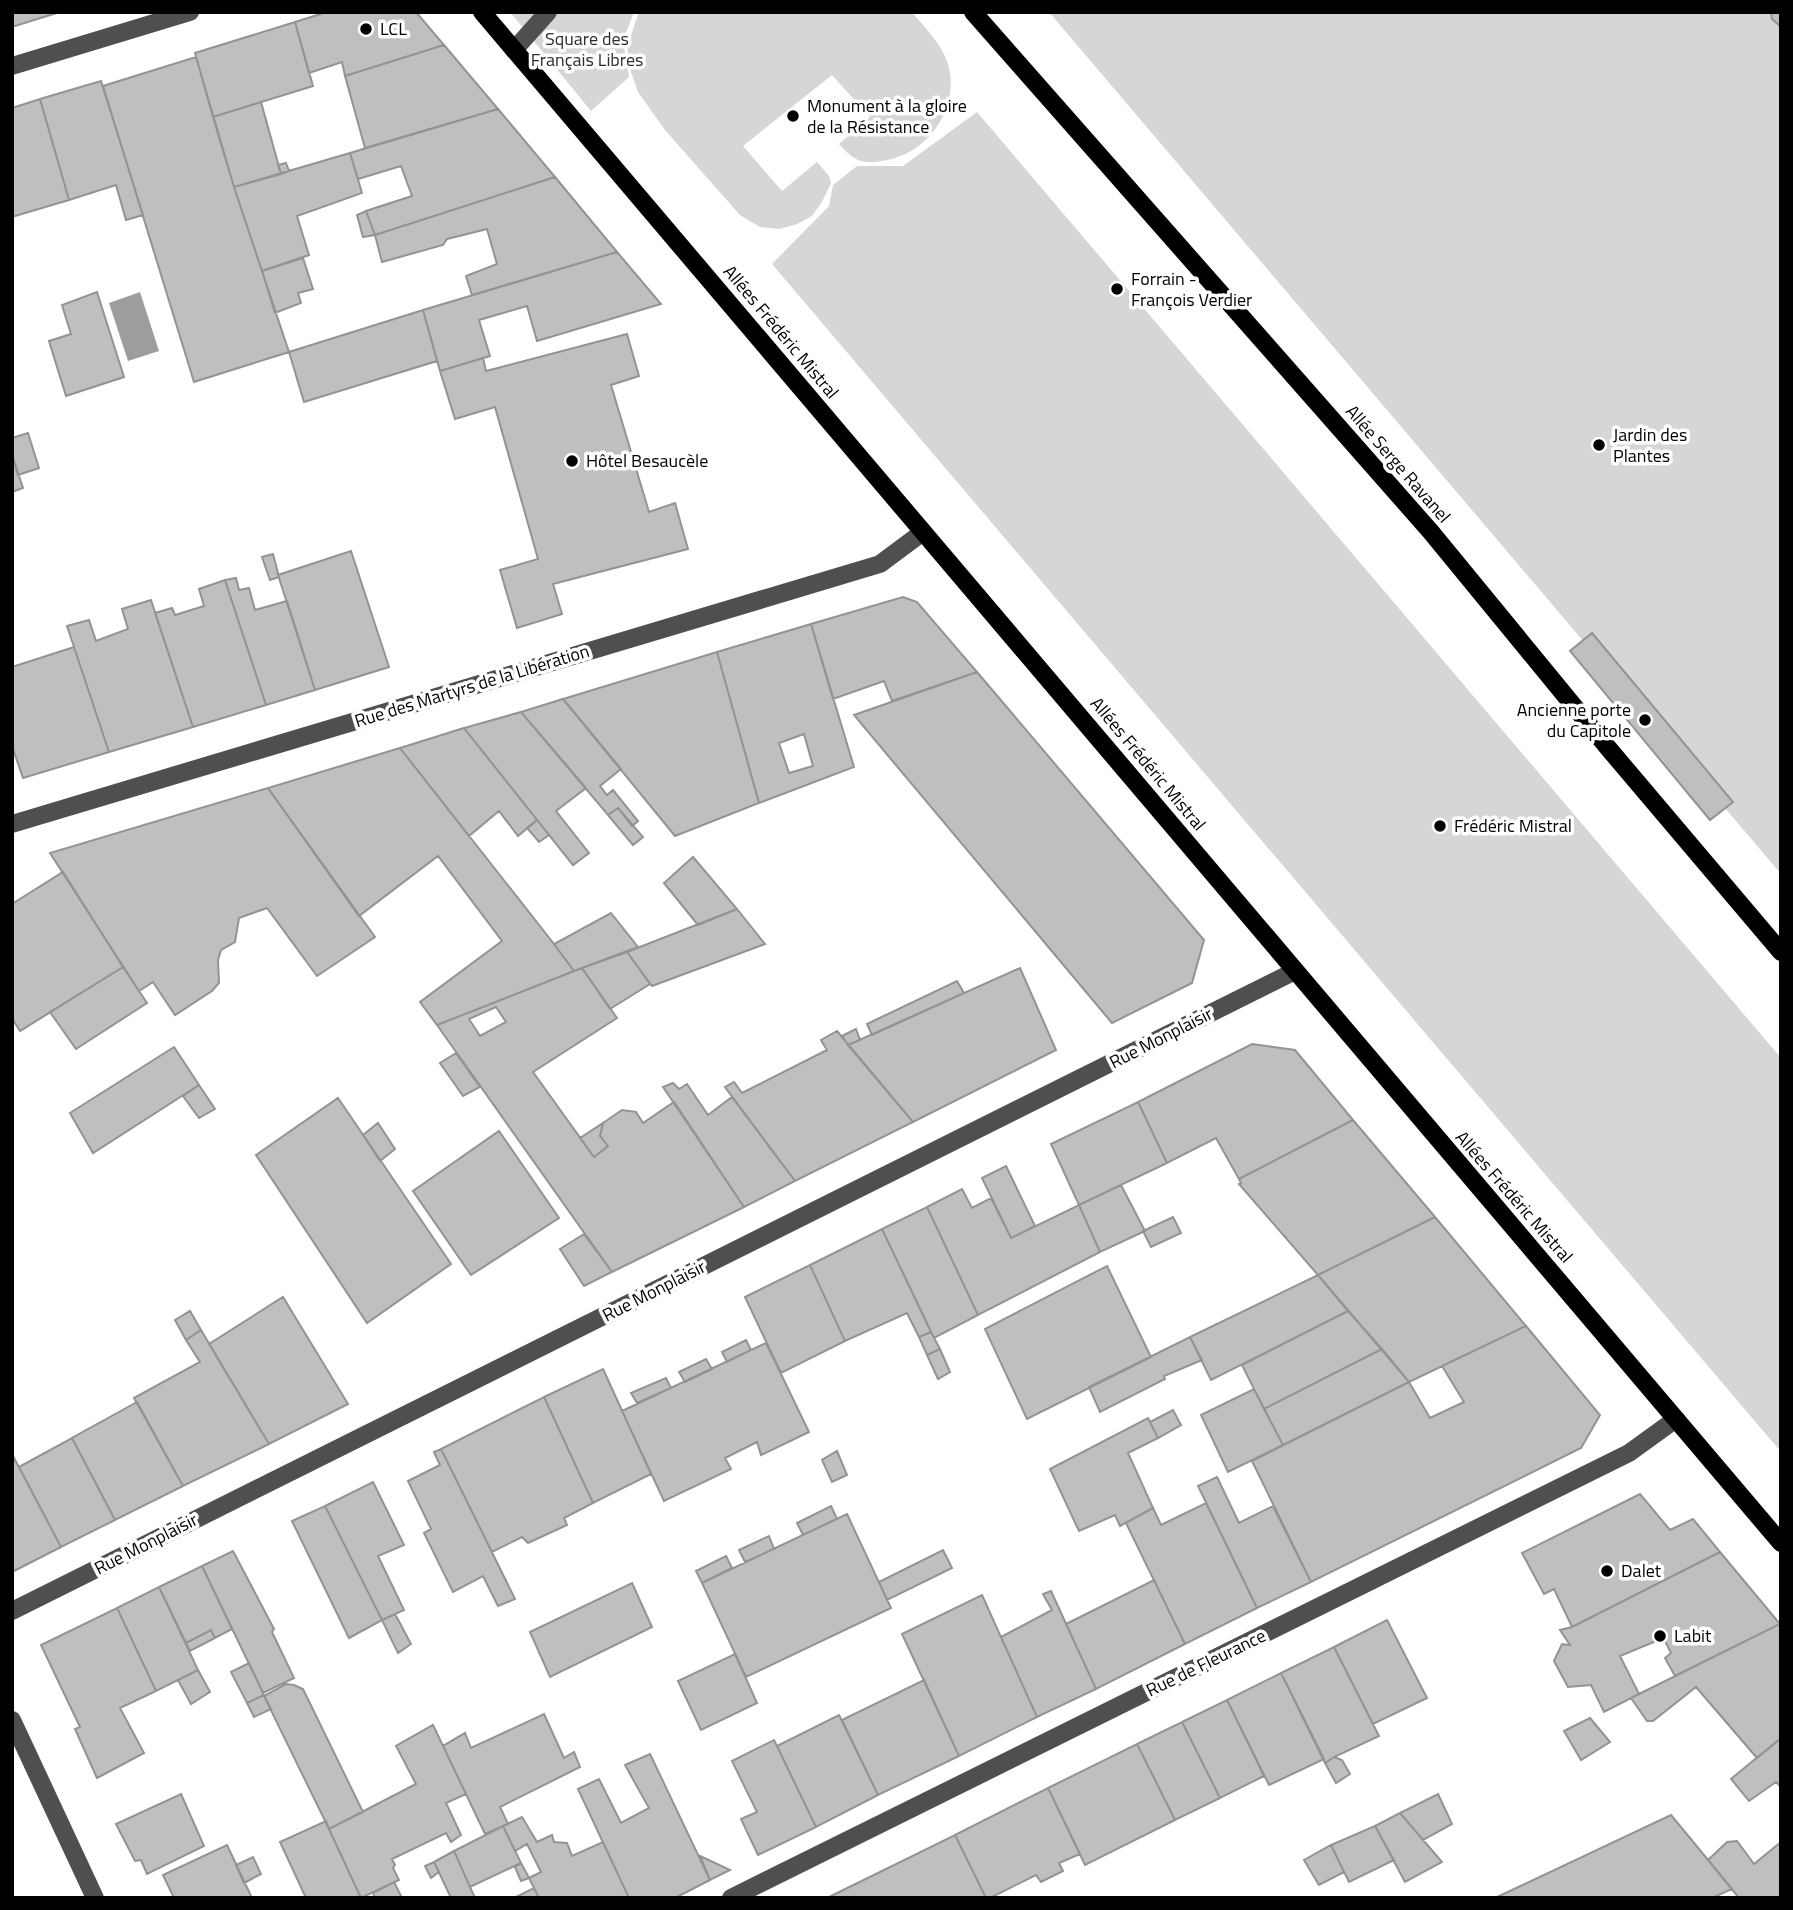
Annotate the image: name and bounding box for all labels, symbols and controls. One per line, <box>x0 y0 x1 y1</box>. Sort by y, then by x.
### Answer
place label: LCL <box>380 15 407 42</box>
marker: LCL <box>358 21 374 37</box>
park label: Square des Français Libres <box>531 25 643 73</box>
place label: Monument à la gloire de la Résistance <box>807 92 967 140</box>
marker: Monument à la gloire de la Résistance <box>785 108 801 124</box>
street label: Allées Frédéric Mistral <box>717 259 846 405</box>
place label: Forrain - François Verdier <box>1131 265 1252 313</box>
marker: Forrain - François Verdier <box>1109 281 1125 297</box>
street label: Allée Serge Ravanel <box>1339 399 1457 529</box>
place label: Jardin des Plantes <box>1613 421 1687 469</box>
marker: Jardin des Plantes <box>1591 437 1607 453</box>
place label: Hôtel Besaucèle <box>586 447 708 474</box>
marker: Hôtel Besaucèle <box>564 453 580 469</box>
street label: Rue des Martyrs de la Libération <box>351 637 592 734</box>
street label: Allées Frédéric Mistral <box>1084 691 1213 837</box>
place label: Ancienne porte du Capitole <box>1517 696 1631 744</box>
marker: Ancienne porte du Capitole <box>1637 712 1653 728</box>
place label: Frédéric Mistral <box>1454 812 1572 839</box>
marker: Frédéric Mistral <box>1432 818 1448 834</box>
street label: Rue Monplaisir <box>1104 1000 1217 1075</box>
street label: Allées Frédéric Mistral <box>1449 1125 1580 1269</box>
street label: Rue Monplaisir <box>597 1253 710 1328</box>
street label: Rue Monplaisir <box>89 1506 202 1581</box>
place label: Dalet <box>1621 1557 1662 1584</box>
marker: Dalet <box>1599 1563 1615 1579</box>
street label: Rue de Fleurance <box>1141 1622 1270 1703</box>
place label: Labit <box>1674 1622 1712 1649</box>
marker: Labit <box>1652 1628 1668 1644</box>

